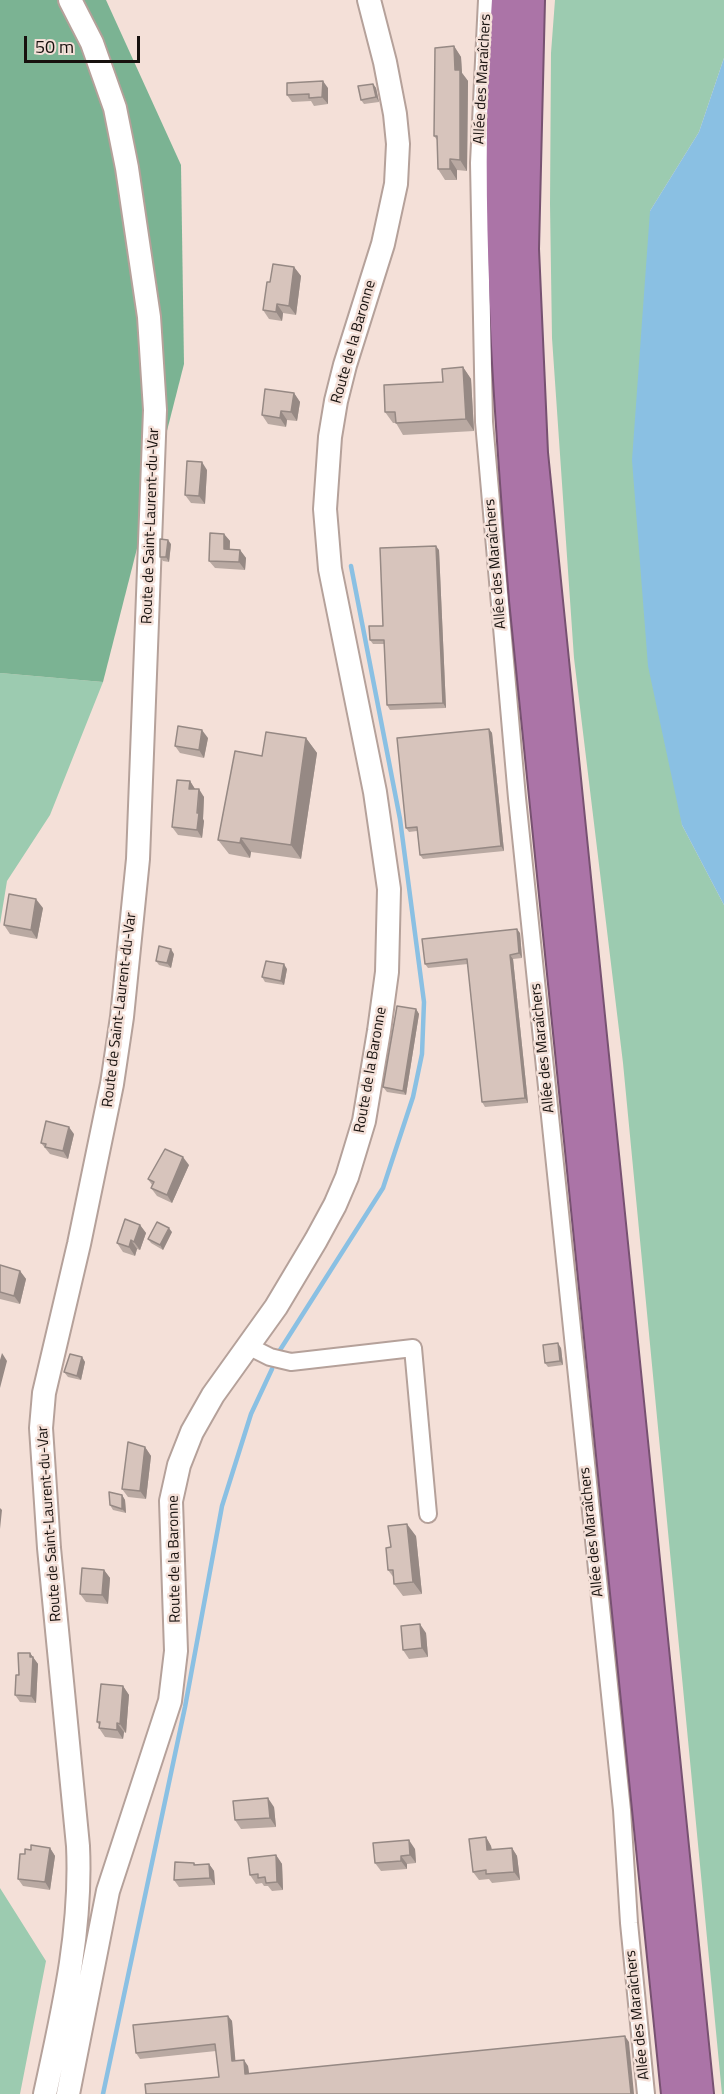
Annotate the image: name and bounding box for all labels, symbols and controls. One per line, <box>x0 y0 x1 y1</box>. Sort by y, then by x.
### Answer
street label: Allée des Maraîchers <box>471 13 495 145</box>
scale bar <box>27 24 142 62</box>
text: 50 m <box>35 33 74 60</box>
street label: Route de la Baronne <box>328 278 380 406</box>
street label: Route de Saint-Laurent-du-Var <box>139 428 163 624</box>
street label: Allée des Maraîchers <box>481 498 511 630</box>
street label: Route de Saint-Laurent-du-Var <box>99 912 141 1108</box>
street label: Allée des Maraîchers <box>527 982 559 1114</box>
street label: Route de la Baronne <box>351 1006 391 1134</box>
street label: Route de Saint-Laurent-du-Var <box>34 1426 66 1622</box>
street label: Allée des Maraîchers <box>576 1466 608 1598</box>
street label: Route de la Baronne <box>165 1495 185 1623</box>
street label: Allée des Maraîchers <box>622 1949 654 2081</box>

